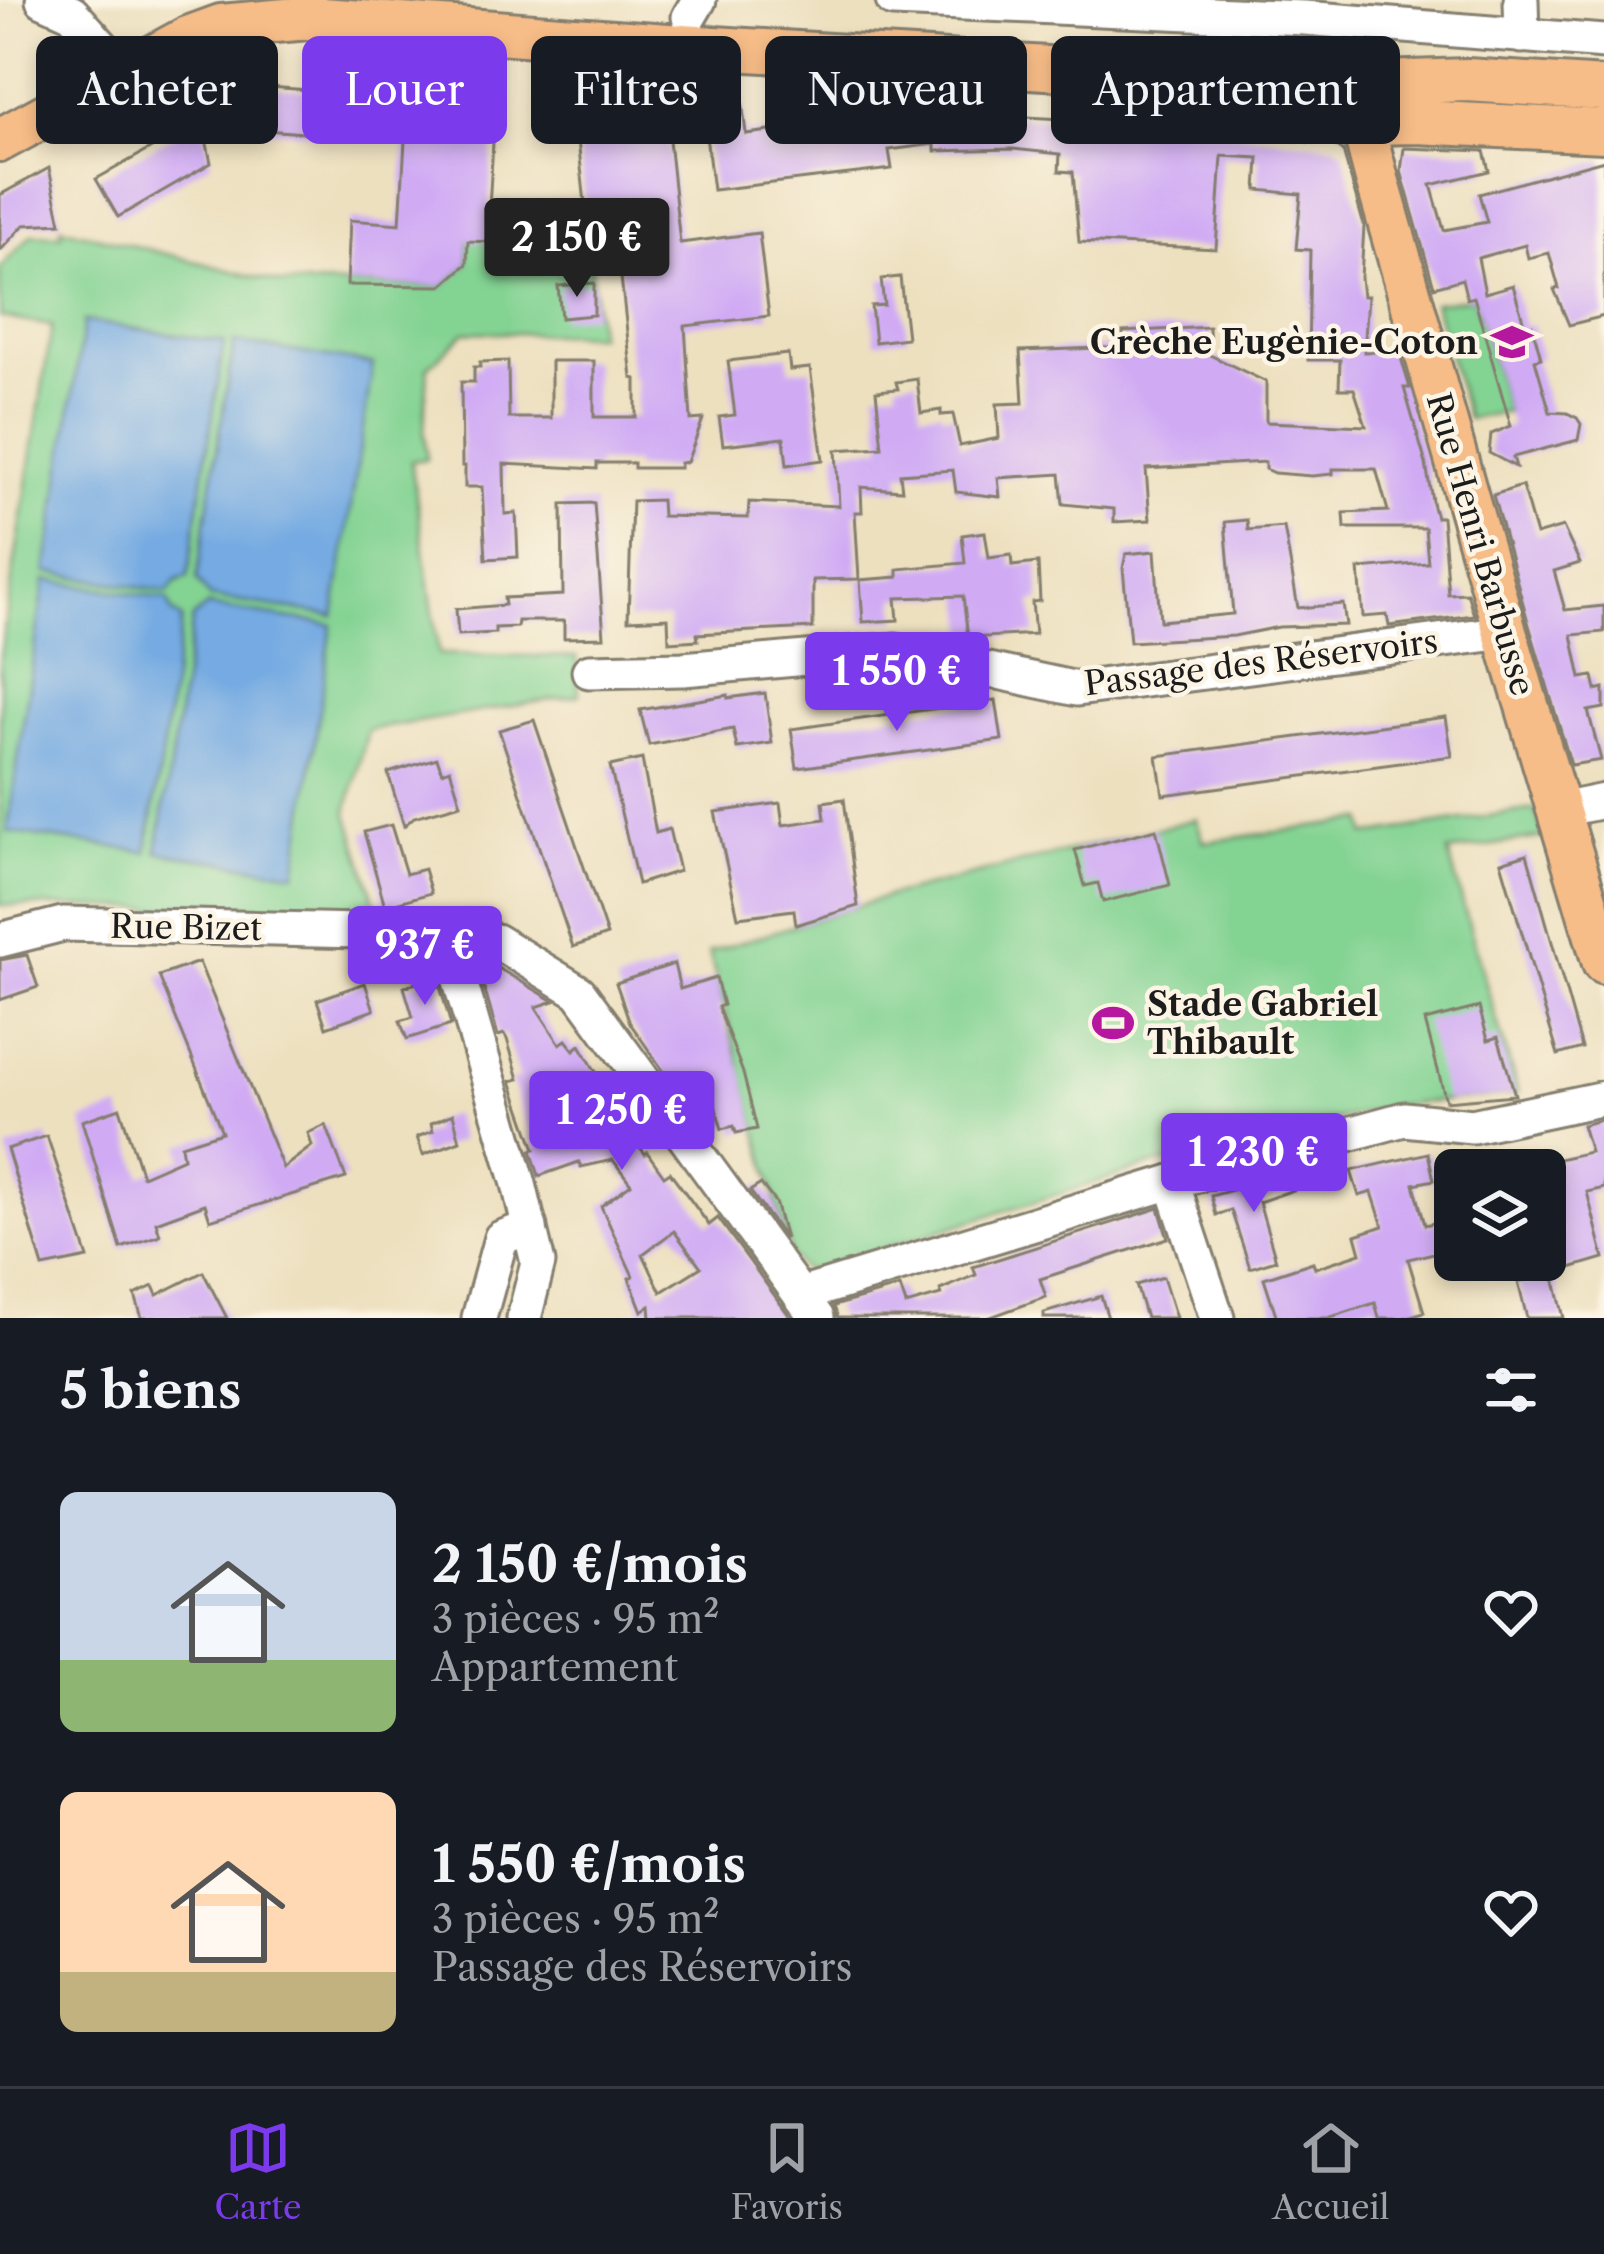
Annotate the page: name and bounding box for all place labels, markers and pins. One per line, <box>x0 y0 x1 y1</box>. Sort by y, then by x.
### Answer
pin: 2 150 € <box>466 198 688 300</box>
school or university icon: Crèche Eugènie-Coton <box>1489 319 1535 365</box>
place label: Crèche Eugènie-Coton <box>1090 322 1478 363</box>
pin: 1 550 € <box>786 632 1008 734</box>
pin: 937 € <box>341 906 509 1008</box>
place label: Stade Gabriel Thibault <box>1147 984 1378 1063</box>
sports icon: Stade Gabriel Thibault <box>1090 1000 1136 1046</box>
pin: 1 250 € <box>511 1071 733 1173</box>
pin: 1 230 € <box>1143 1113 1365 1215</box>

